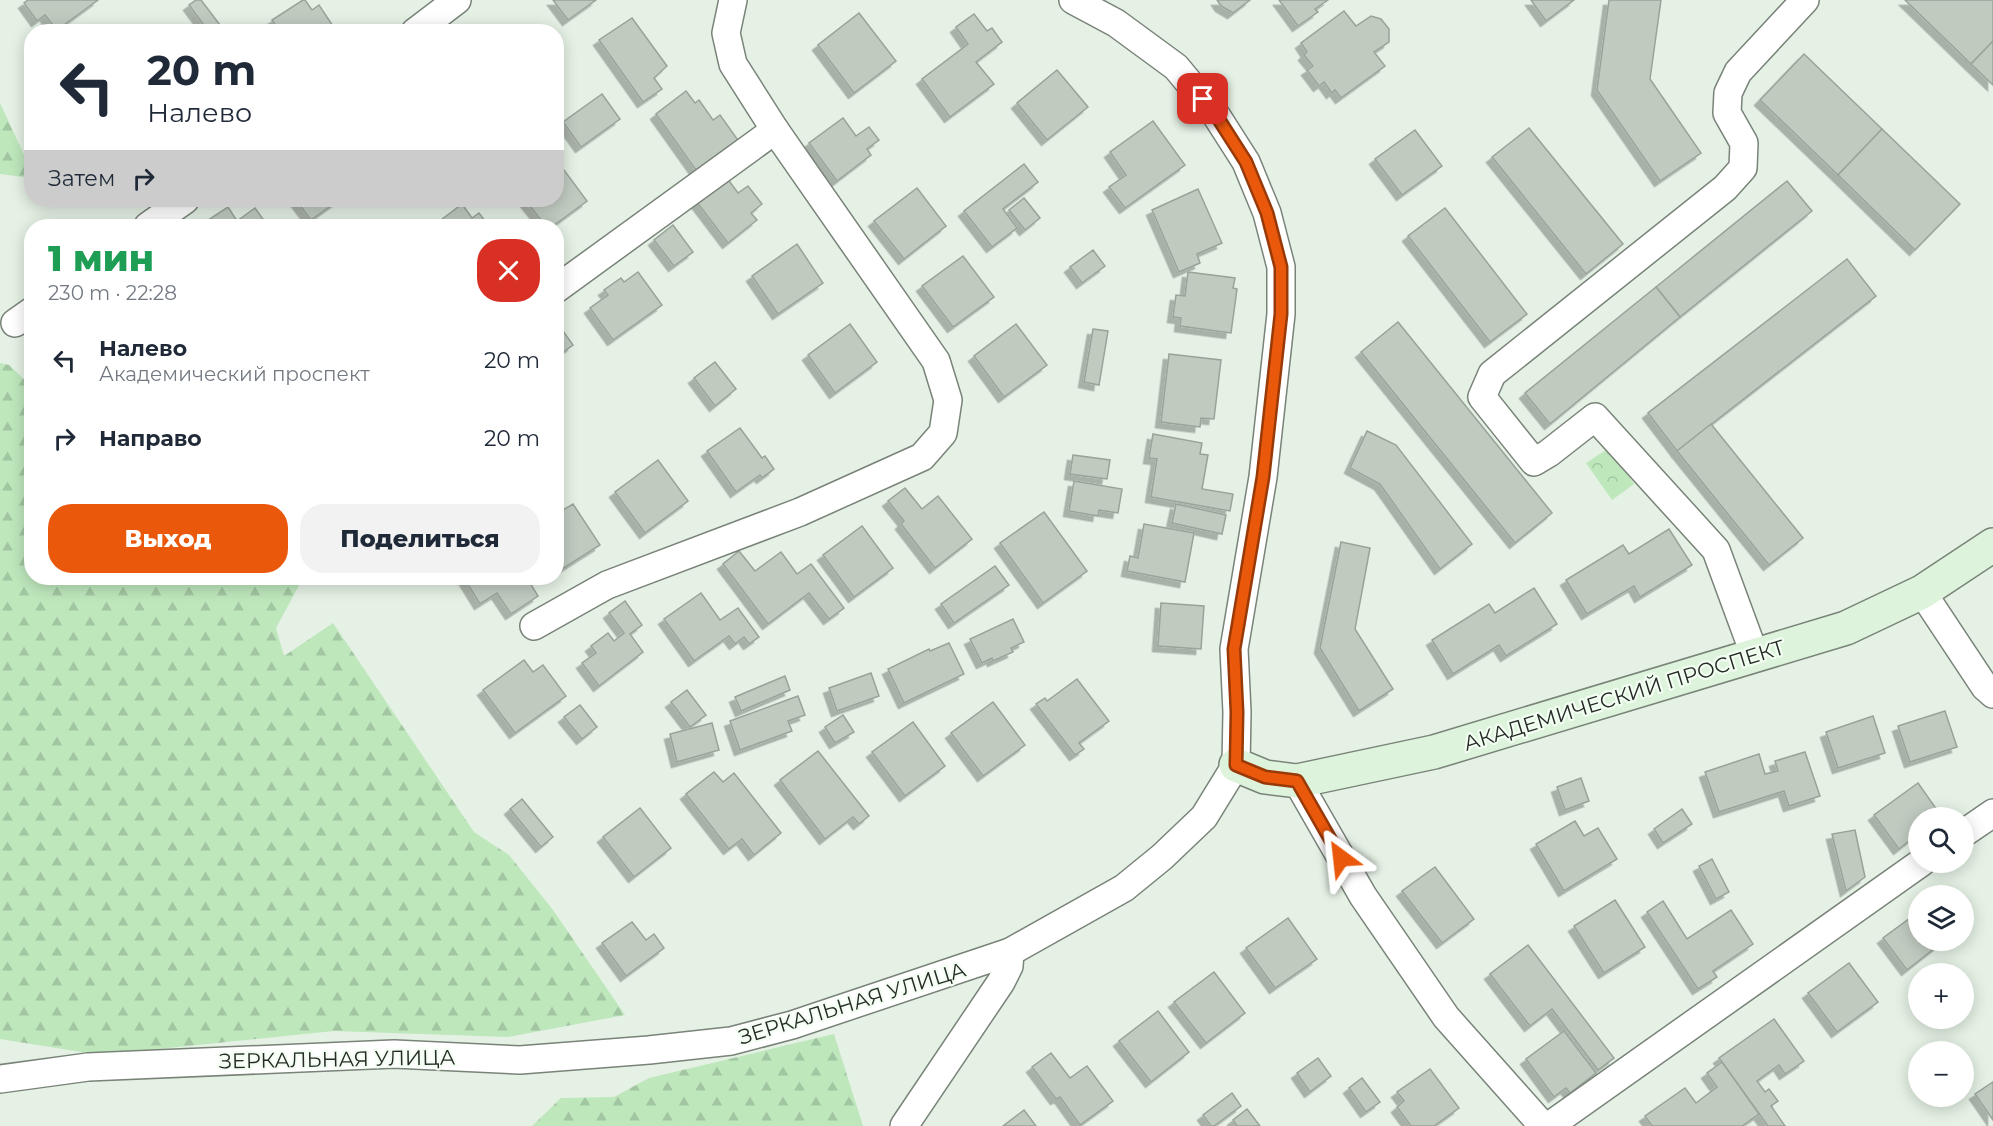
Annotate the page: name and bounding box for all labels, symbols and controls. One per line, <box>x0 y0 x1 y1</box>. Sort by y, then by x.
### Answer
text: 20 m <box>147 44 256 96</box>
icon: left <box>48 48 126 126</box>
pin <box>1177 73 1228 124</box>
icon: arrive <box>1186 82 1219 115</box>
text: Налево <box>147 96 252 129</box>
icon: right <box>127 162 160 195</box>
text: Затем <box>48 165 115 192</box>
text: 1 мин <box>48 236 154 280</box>
button: close <box>477 239 540 302</box>
text: 230 m · 22:28 <box>48 281 177 305</box>
text: Налево <box>99 335 187 362</box>
icon: left <box>48 344 81 377</box>
text: 20 m <box>484 347 540 374</box>
text: Академический проспект <box>99 362 370 386</box>
icon: right <box>48 422 81 455</box>
text: Направо <box>99 425 202 452</box>
text: 20 m <box>484 425 540 452</box>
button: Выход <box>48 504 288 573</box>
button: Поделиться <box>300 504 540 573</box>
street label: АКАДЕМИЧЕСКИЙ ПРОСПЕКТ <box>1460 634 1788 756</box>
map controls <box>1908 807 1974 1107</box>
button: search <box>1908 807 1974 873</box>
position arrow <box>1309 826 1373 890</box>
button: layers <box>1908 885 1974 951</box>
street label: ЗЕРКАЛЬНАЯ УЛИЦА <box>735 956 969 1049</box>
button: + <box>1908 963 1974 1029</box>
button: − <box>1908 1041 1974 1107</box>
street label: ЗЕРКАЛЬНАЯ УЛИЦА <box>219 1044 456 1074</box>

